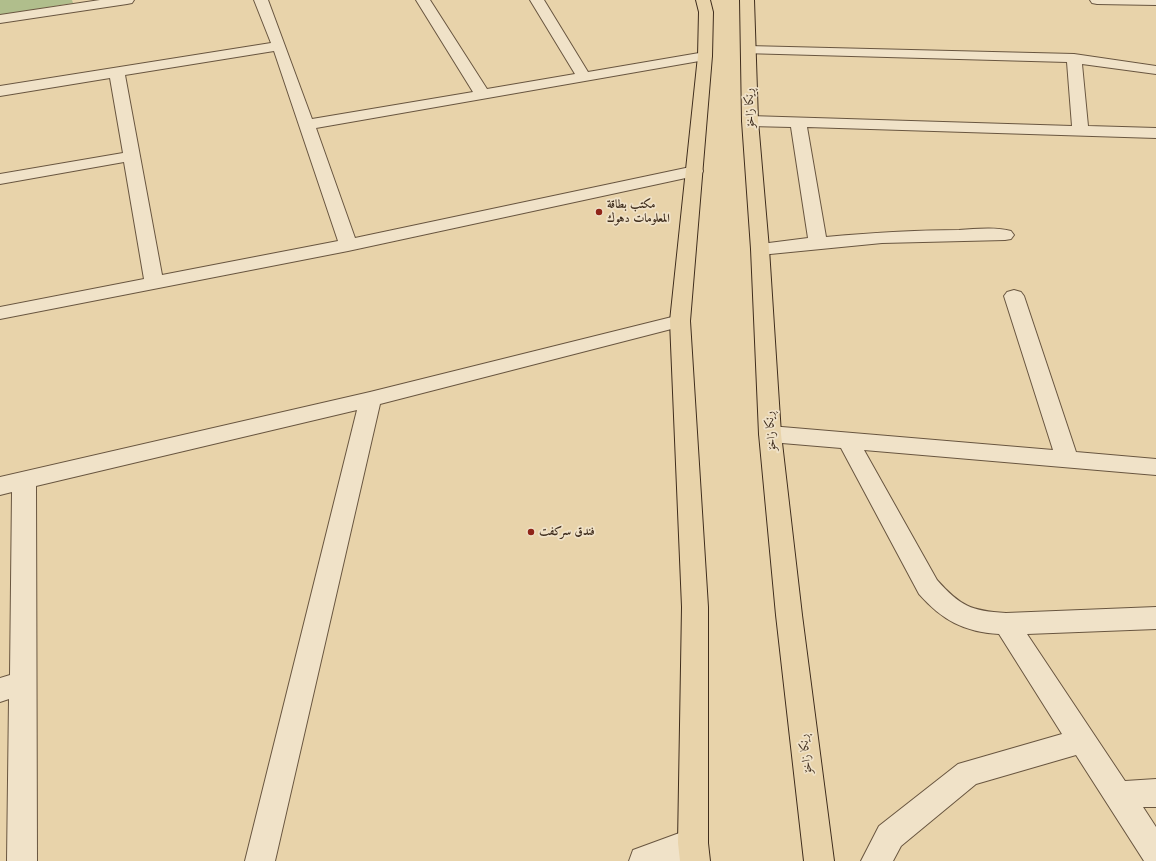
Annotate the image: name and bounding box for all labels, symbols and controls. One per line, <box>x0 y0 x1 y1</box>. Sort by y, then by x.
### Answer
street label: ڕێکا زاخۆ <box>742 88 758 128</box>
place label: مكتب بطاقة المعلومات دهوك <box>607 198 670 226</box>
marker: مكتب بطاقة المعلومات دهوك <box>594 207 604 217</box>
street label: ڕێکا زاخۆ <box>762 411 780 451</box>
place label: فندق سركفت <box>539 525 595 539</box>
marker: فندق سركفت <box>526 527 536 537</box>
street label: ڕێکا زاخۆ <box>796 733 816 775</box>

